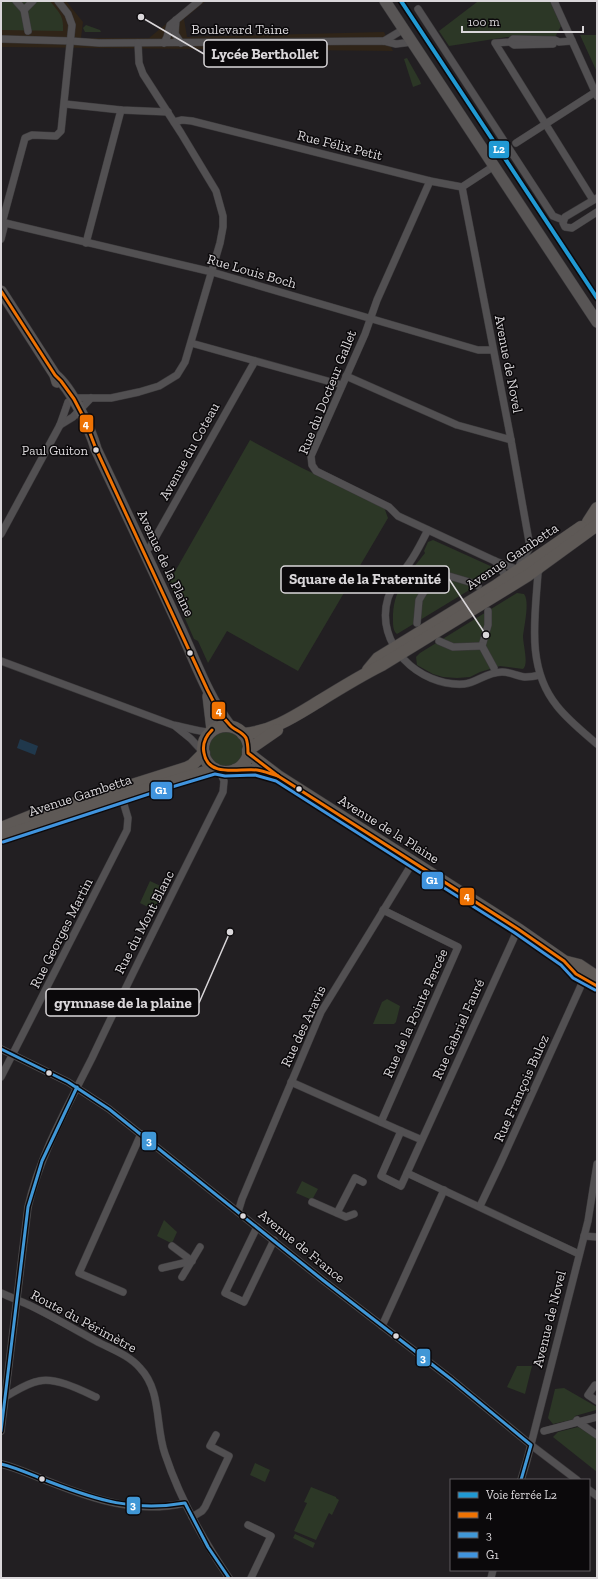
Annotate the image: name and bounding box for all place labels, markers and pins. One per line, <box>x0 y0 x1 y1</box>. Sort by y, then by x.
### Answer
callout: Lycée Berthollet <box>204 40 327 67</box>
place label: Paul Guiton <box>22 443 89 458</box>
marker: Paul Guiton <box>91 445 101 455</box>
callout: Square de la Fraternité <box>281 566 449 593</box>
unlabelled marker <box>185 648 195 658</box>
unlabelled marker <box>294 784 304 794</box>
callout: gymnase de la plaine <box>46 989 199 1016</box>
unlabelled marker <box>44 1068 54 1078</box>
unlabelled marker <box>238 1211 248 1221</box>
unlabelled marker <box>391 1331 401 1341</box>
unlabelled marker <box>37 1474 47 1484</box>

